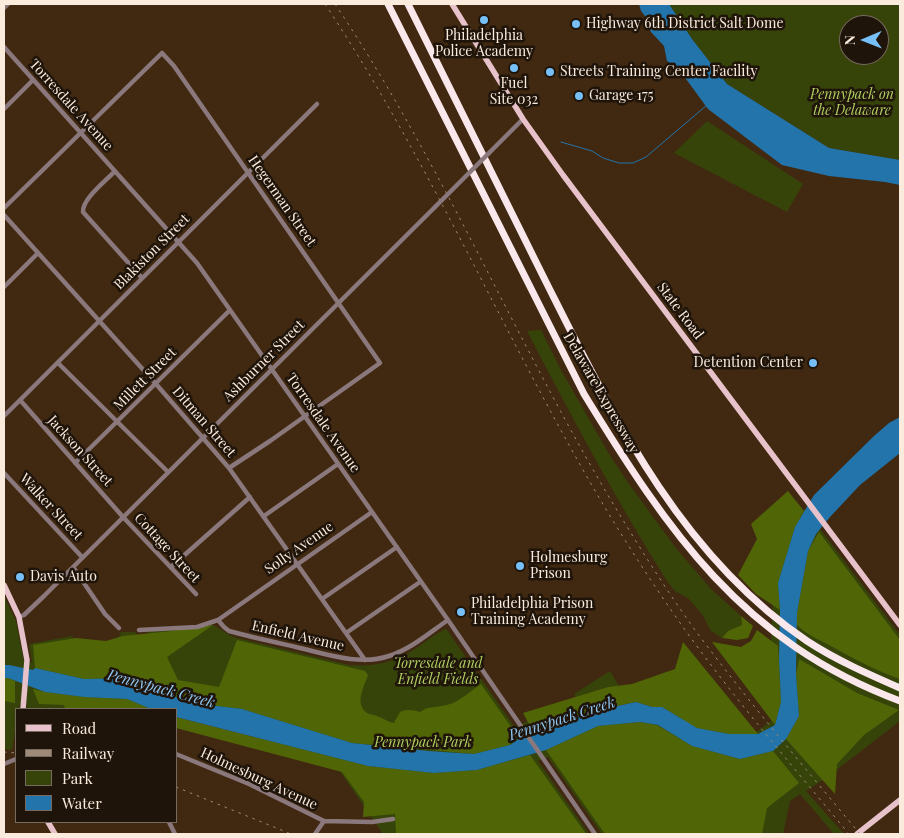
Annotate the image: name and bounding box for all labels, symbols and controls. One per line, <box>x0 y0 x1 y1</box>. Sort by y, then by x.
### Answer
marker: Philadelphia Police Academy <box>478 14 490 26</box>
north arrow <box>839 15 889 65</box>
place label: Highway 6th District Salt Dome <box>586 16 784 32</box>
marker: Highway 6th District Salt Dome <box>570 18 582 30</box>
place label: Philadelphia Police Academy <box>435 28 533 60</box>
text: N <box>840 35 859 45</box>
street label: Torresdale Avenue <box>26 56 116 154</box>
marker: Fuel Site 032 <box>508 62 520 74</box>
place label: Streets Training Center Facility <box>560 64 757 80</box>
marker: Streets Training Center Facility <box>544 66 556 78</box>
place label: Fuel Site 032 <box>490 76 538 108</box>
park label: Pennypack on the Delaware <box>810 87 894 120</box>
place label: Garage 175 <box>589 88 653 104</box>
marker: Garage 175 <box>573 90 585 102</box>
street label: Hegerman Street <box>244 152 320 250</box>
street label: Blakiston Street <box>111 211 193 293</box>
street label: State Road <box>653 279 707 343</box>
street label: Ashburner Street <box>220 317 308 405</box>
street label: Delaware Expressway <box>560 330 642 456</box>
street label: Millett Street <box>110 344 180 414</box>
place label: Detention Center <box>693 355 803 371</box>
marker: Detention Center <box>807 357 819 369</box>
street label: Torresdale Avenue <box>283 370 363 476</box>
street label: Ditman Street <box>169 383 239 461</box>
street label: Jackson Street <box>44 412 116 490</box>
street label: Walker Street <box>16 470 86 544</box>
street label: Cottage Street <box>130 510 204 586</box>
street label: Solly Avenue <box>261 518 337 578</box>
place label: Holmesburg Prison <box>530 550 607 582</box>
marker: Holmesburg Prison <box>514 560 526 572</box>
place label: Davis Auto <box>30 569 97 585</box>
marker: Davis Auto <box>14 571 26 583</box>
place label: Philadelphia Prison Training Academy <box>471 596 593 628</box>
marker: Philadelphia Prison Training Academy <box>455 606 467 618</box>
street label: Enfield Avenue <box>250 617 346 655</box>
park label: Torresdale and Enfield Fields <box>394 656 482 689</box>
water label: Pennypack Creek <box>105 666 217 712</box>
water label: Pennypack Creek <box>507 693 617 745</box>
legend <box>15 708 178 823</box>
text: Road <box>62 718 96 738</box>
park label: Pennypack Park <box>374 735 472 751</box>
text: Railway <box>62 743 114 763</box>
street label: Holmesburg Avenue <box>198 745 320 813</box>
text: Park <box>62 768 93 788</box>
text: Water <box>62 793 102 813</box>

